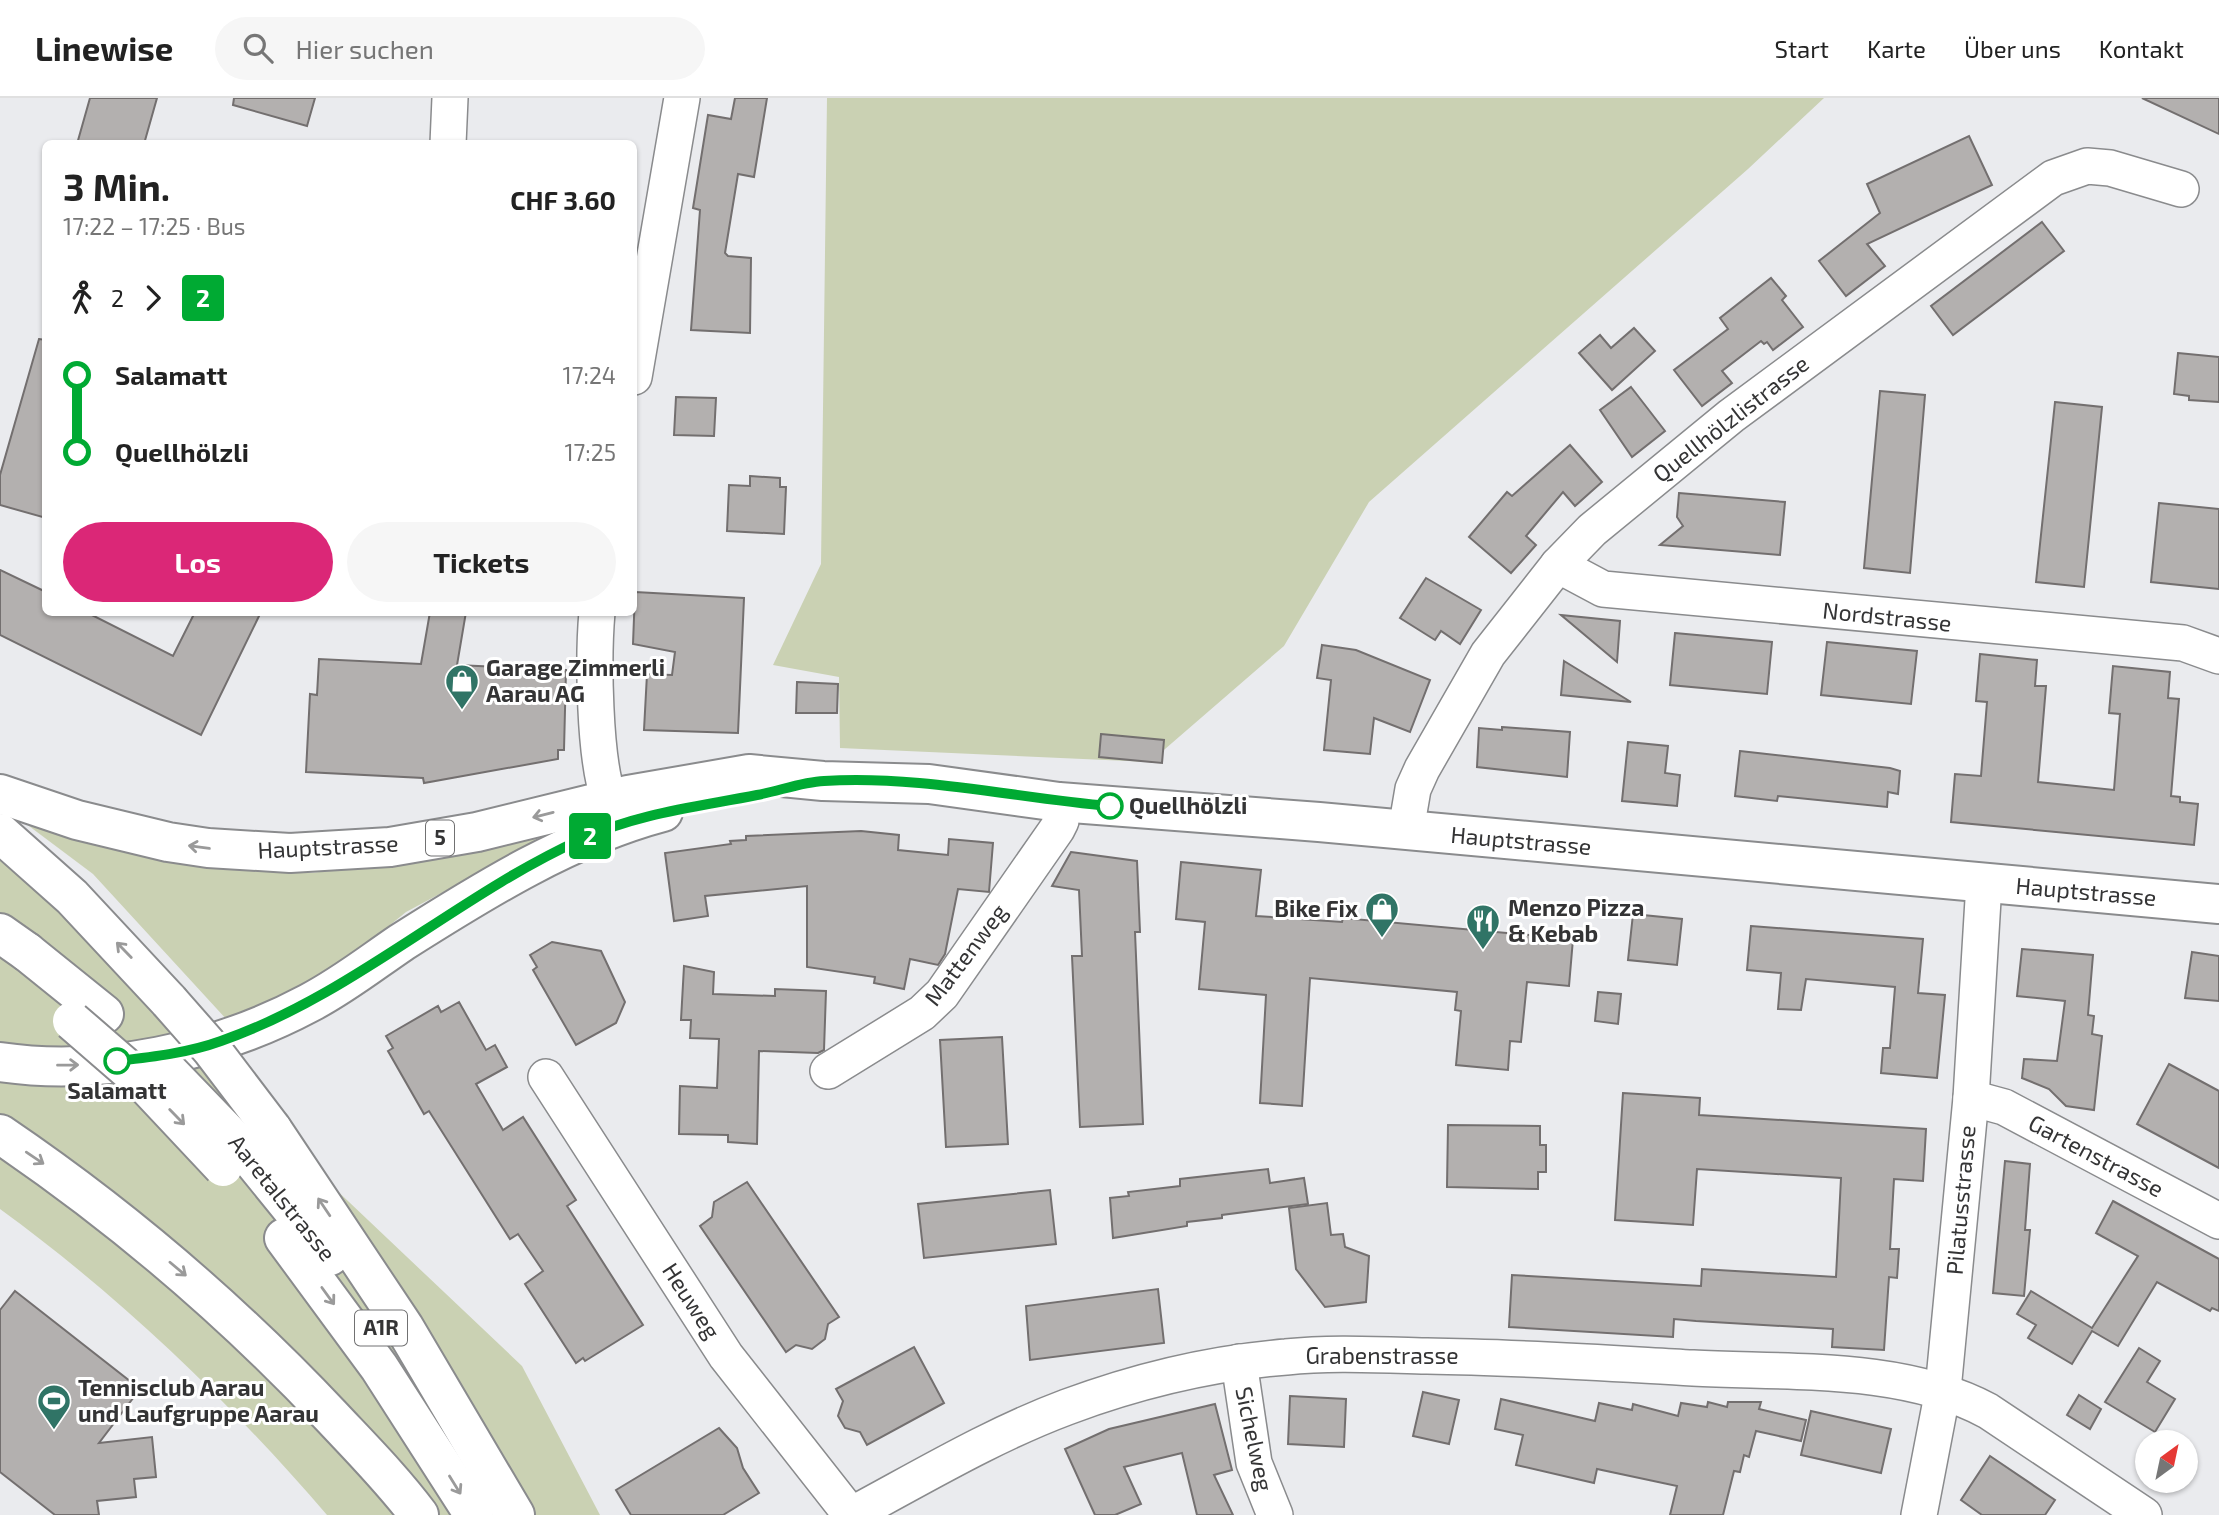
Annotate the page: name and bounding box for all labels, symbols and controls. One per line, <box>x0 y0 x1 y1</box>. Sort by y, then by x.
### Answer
search box <box>215 17 705 80</box>
text: Linewise <box>35 28 173 68</box>
icon: search <box>239 29 277 67</box>
text: Hier suchen <box>295 33 434 64</box>
text: Start <box>1775 34 1829 63</box>
text: Karte <box>1867 34 1926 63</box>
text: Über uns <box>1964 34 2061 63</box>
text: Kontakt <box>2099 34 2184 63</box>
text: 3 Min. <box>63 163 170 209</box>
text: CHF 3.60 <box>510 184 616 215</box>
text: 17:22 – 17:25 · Bus <box>63 212 245 240</box>
icon: walk <box>63 279 101 317</box>
icon: forward <box>134 279 172 317</box>
text: 2 <box>196 283 210 312</box>
text: 2 <box>111 284 124 312</box>
street label: Quellhölzlistrasse <box>1647 349 1814 488</box>
text: Salamatt <box>115 359 227 390</box>
text: 17:24 <box>563 361 616 389</box>
text: Quellhölzli <box>115 436 249 467</box>
text: 17:25 <box>564 438 616 466</box>
button: Los <box>63 522 333 602</box>
button: Tickets <box>347 522 616 602</box>
street label: Nordstrasse <box>1821 595 1953 637</box>
place label: Garage Zimmerli Aarau AG <box>486 653 665 707</box>
shop icon: Garage Zimmerli Aarau AG <box>443 662 481 711</box>
place label: Quellhölzli <box>1129 791 1247 820</box>
marker: Quellhölzli <box>1097 793 1123 819</box>
one-way arrow <box>532 809 555 822</box>
line badge: 2 <box>567 813 613 859</box>
road number: 5 <box>426 820 454 856</box>
street label: Hauptstrasse <box>1450 820 1593 860</box>
text: 2 <box>583 821 597 850</box>
street label: Hauptstrasse <box>257 828 399 864</box>
one-way arrow <box>188 840 211 853</box>
street label: Hauptstrasse <box>2015 871 2158 911</box>
shop icon: Bike Fix <box>1363 890 1401 939</box>
place label: Menzo Pizza & Kebab <box>1508 893 1644 947</box>
place label: Bike Fix <box>1274 894 1358 922</box>
street label: Mattenweg <box>918 898 1013 1011</box>
restaurant icon: Menzo Pizza & Kebab <box>1464 902 1502 951</box>
one-way arrow <box>116 942 133 959</box>
marker: Salamatt <box>104 1048 130 1074</box>
one-way arrow <box>56 1058 79 1072</box>
place label: Salamatt <box>67 1076 167 1104</box>
one-way arrow <box>168 1108 185 1125</box>
street label: Gartenstrasse <box>2024 1108 2169 1202</box>
street label: Pilatusstrasse <box>1940 1124 1981 1276</box>
street label: Aaretalstrasse <box>223 1129 342 1266</box>
one-way arrow <box>25 1151 44 1165</box>
one-way arrow <box>317 1198 331 1217</box>
street label: Heuweg <box>657 1257 727 1344</box>
one-way arrow <box>168 1261 186 1277</box>
one-way arrow <box>321 1286 335 1305</box>
road number: A1R <box>355 1310 407 1346</box>
street label: Grabenstrasse <box>1305 1341 1459 1369</box>
place label: Tennisclub Aarau und Laufgruppe Aarau <box>78 1373 319 1427</box>
sports icon: Tennisclub Aarau und Laufgruppe Aarau <box>35 1382 73 1431</box>
street label: Sichelweg <box>1230 1384 1280 1494</box>
north arrow <box>2135 1430 2198 1493</box>
map controls <box>2135 1430 2198 1493</box>
one-way arrow <box>448 1474 462 1494</box>

